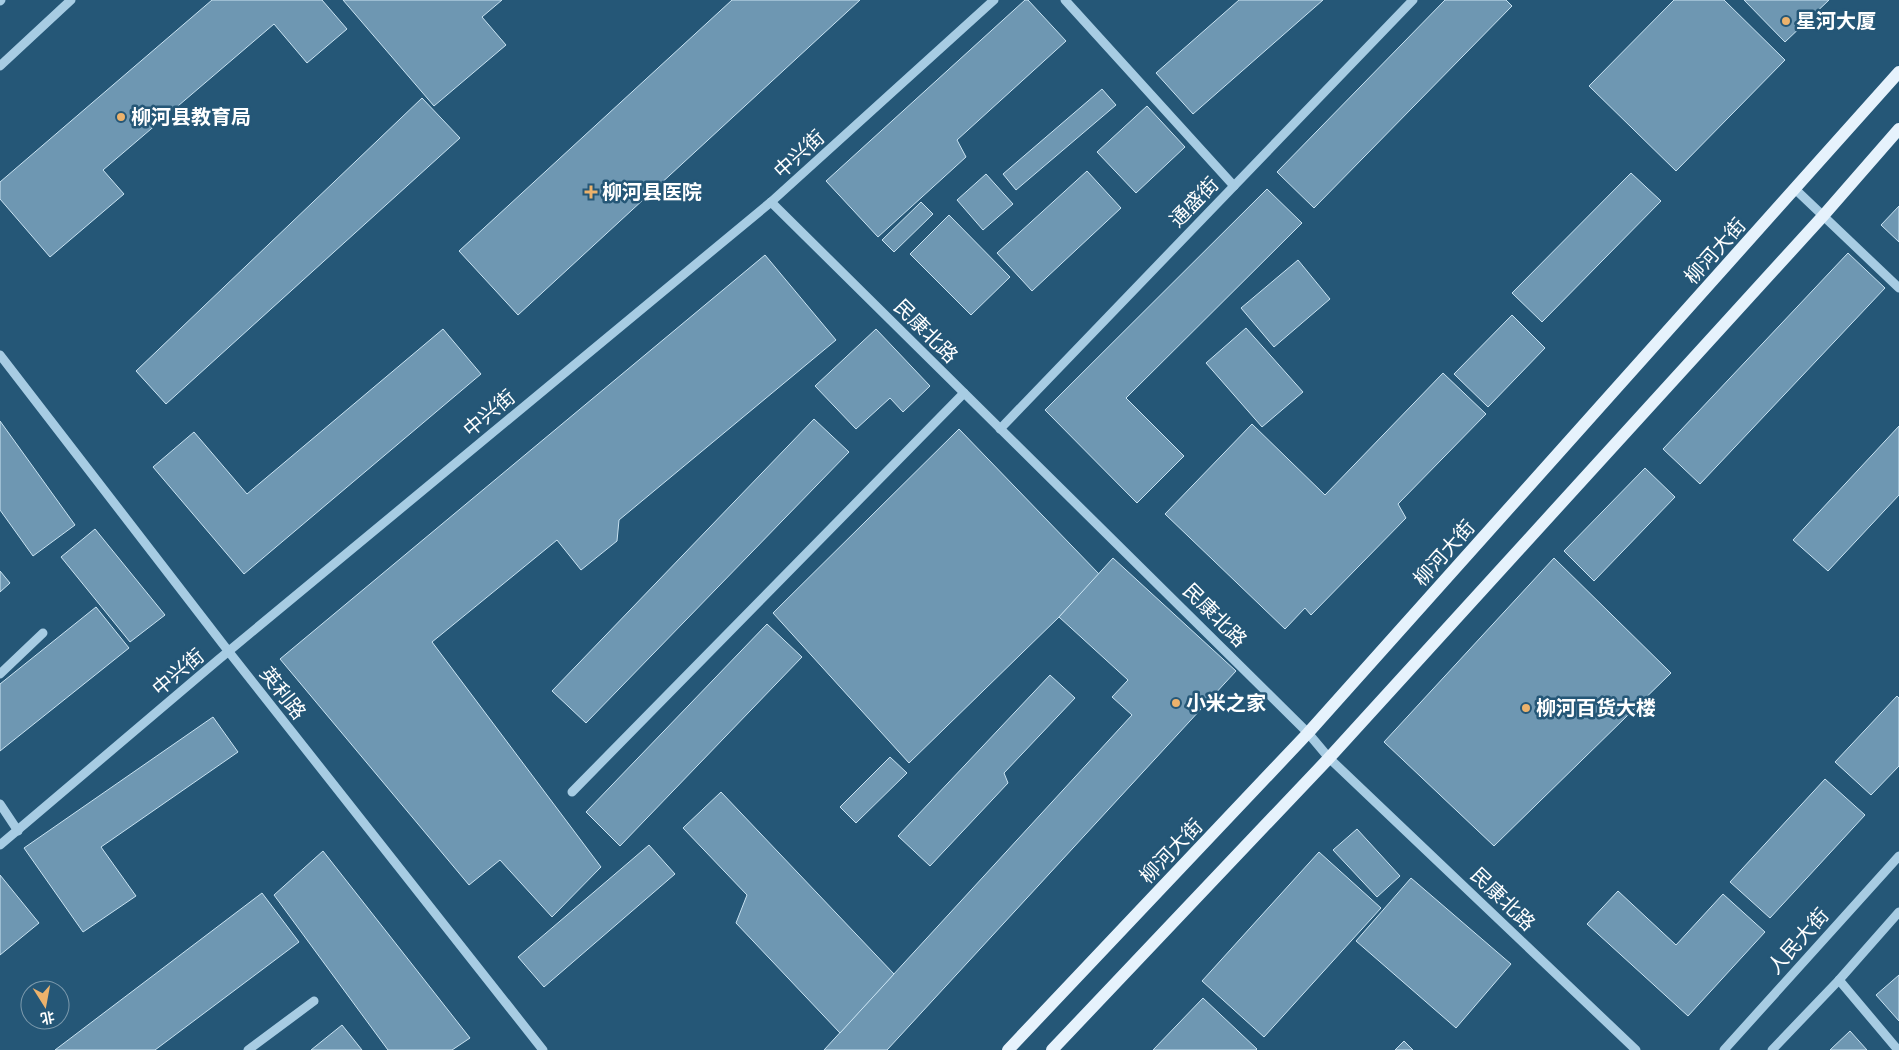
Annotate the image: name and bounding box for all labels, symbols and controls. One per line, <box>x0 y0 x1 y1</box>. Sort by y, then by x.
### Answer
place label: 星河大厦 <box>1796 11 1876 32</box>
marker: 星河大厦 <box>1780 15 1792 27</box>
place label: 柳河县教育局 <box>131 106 251 128</box>
marker: 柳河县教育局 <box>115 111 127 123</box>
street label: 中兴街 <box>770 126 829 182</box>
street label: 通盛街 <box>1166 173 1223 231</box>
place label: 柳河县医院 <box>602 182 702 203</box>
marker: 柳河县医院 <box>584 185 598 199</box>
street label: 柳河大街 <box>1681 215 1750 288</box>
street label: 民康北路 <box>890 296 961 367</box>
street label: 中兴街 <box>460 386 519 441</box>
street label: 柳河大街 <box>1410 517 1479 590</box>
street label: 民康北路 <box>1179 580 1250 651</box>
street label: 中兴街 <box>149 645 208 700</box>
street label: 英利路 <box>256 663 309 723</box>
place label: 小米之家 <box>1186 692 1266 714</box>
marker: 小米之家 <box>1170 697 1182 709</box>
place label: 柳河百货大楼 <box>1536 697 1656 719</box>
marker: 柳河百货大楼 <box>1520 702 1532 714</box>
street label: 柳河大街 <box>1136 815 1207 887</box>
street label: 民康北路 <box>1467 864 1539 935</box>
street label: 人民大街 <box>1764 905 1833 978</box>
north arrow <box>20 980 70 1030</box>
text: 北 <box>39 1009 56 1026</box>

